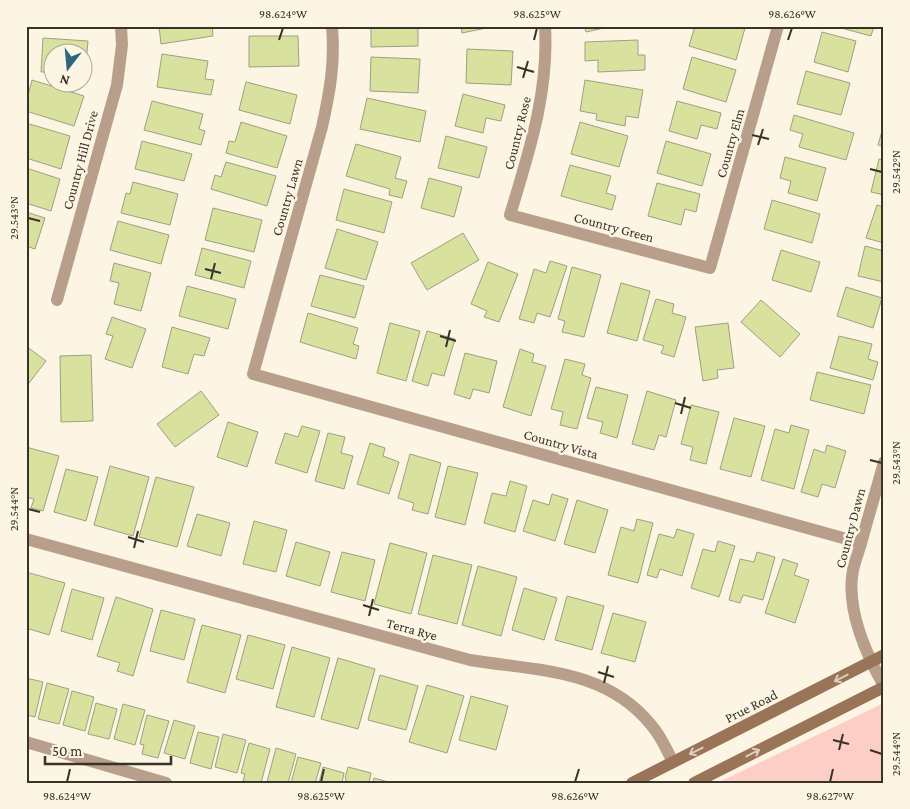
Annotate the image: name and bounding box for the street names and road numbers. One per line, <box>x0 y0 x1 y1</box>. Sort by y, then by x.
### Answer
street label: Country Rose <box>500 95 534 171</box>
street label: Country Elm <box>712 107 748 179</box>
street label: Country Hill Drive <box>59 109 101 211</box>
street label: Country Lawn <box>268 156 306 238</box>
street label: Country Green <box>572 209 656 245</box>
street label: Country Vista <box>522 426 601 462</box>
street label: Country Dawn <box>832 486 869 570</box>
street label: Terra Rye <box>385 615 439 643</box>
street label: Prue Road <box>722 686 780 726</box>

